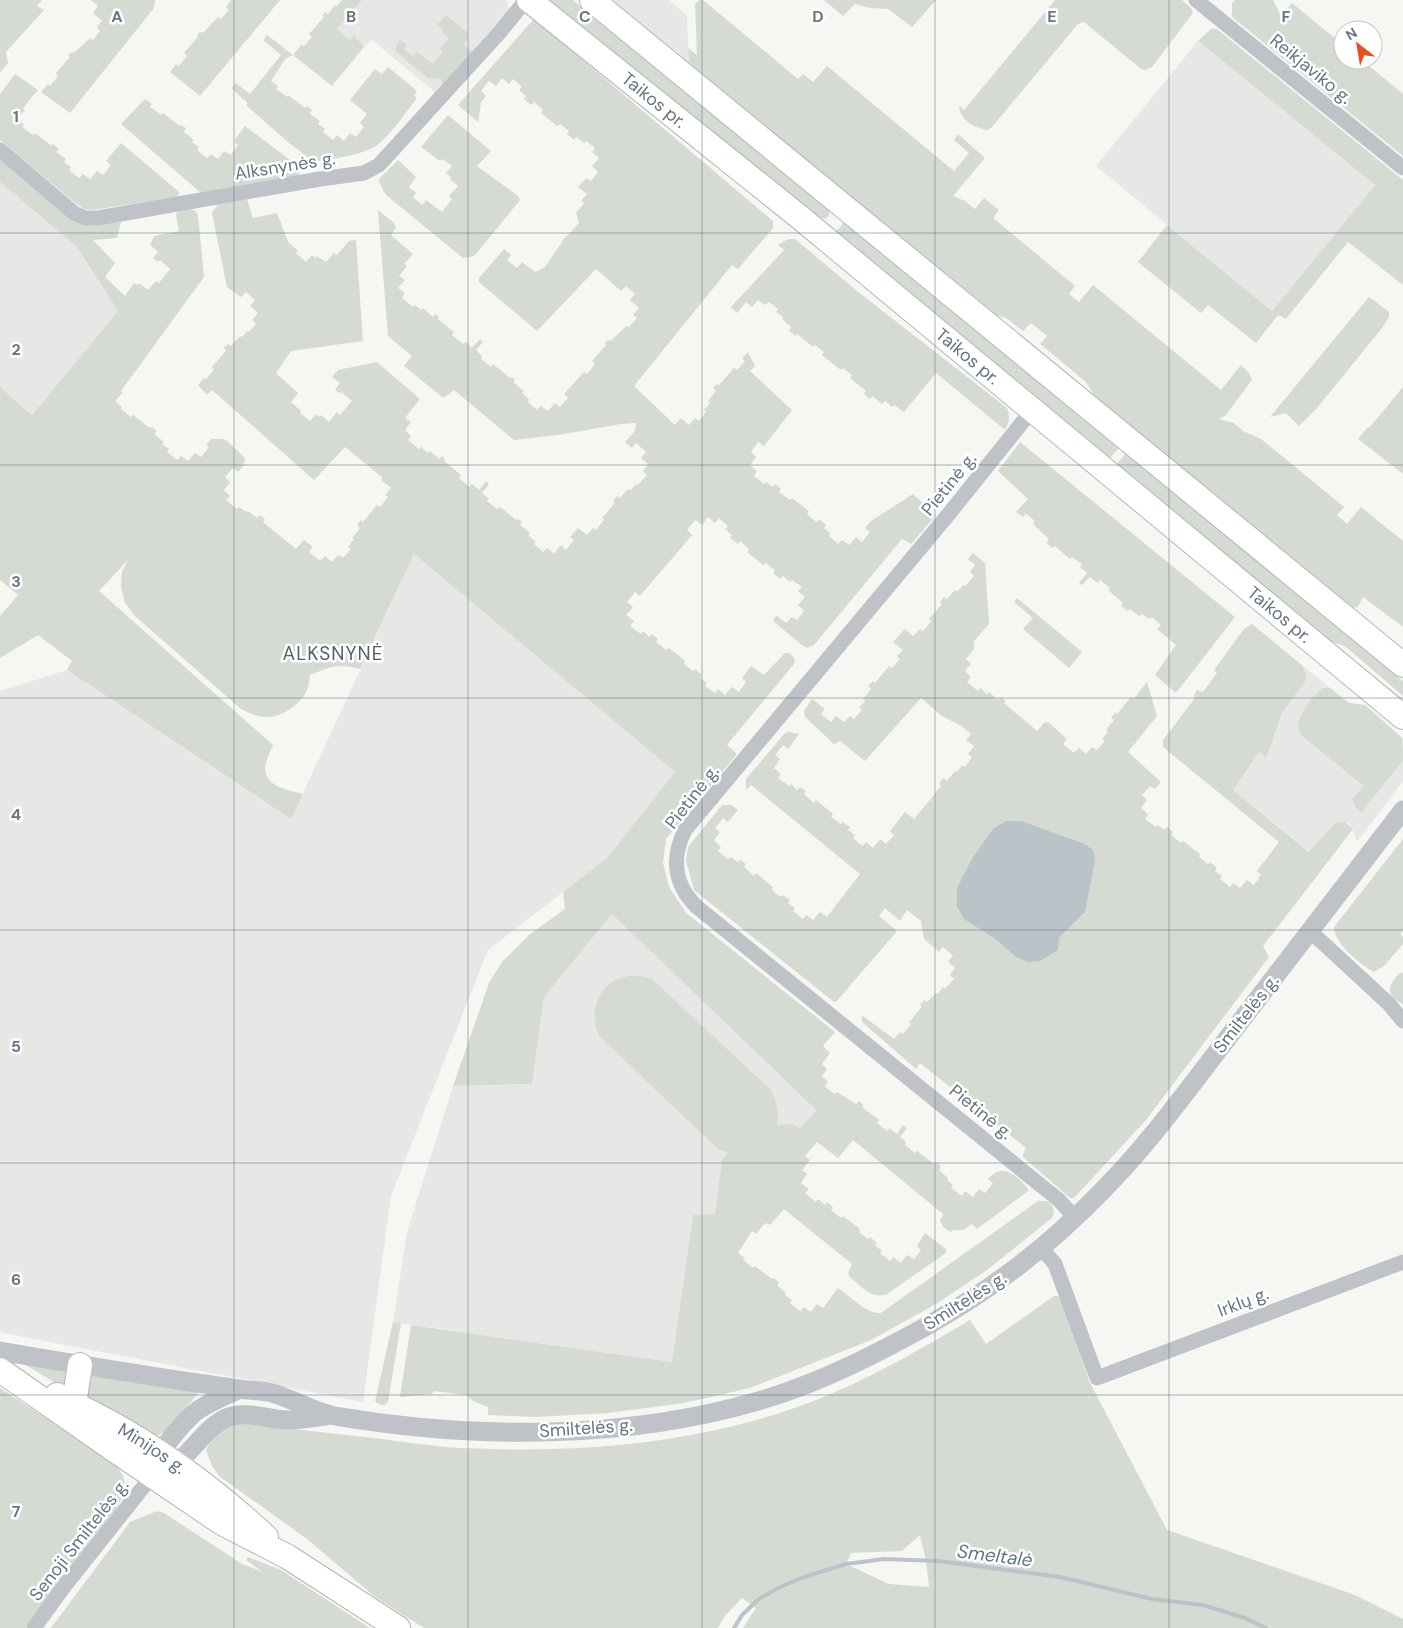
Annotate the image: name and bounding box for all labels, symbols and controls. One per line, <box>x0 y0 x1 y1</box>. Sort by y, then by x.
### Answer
text: A <box>111 6 123 27</box>
text: B <box>346 6 356 27</box>
text: C <box>579 6 591 27</box>
text: D <box>812 6 824 27</box>
text: E <box>1047 6 1057 27</box>
text: F <box>1282 6 1291 27</box>
north arrow <box>1333 20 1383 70</box>
text: N <box>1342 24 1360 44</box>
street label: Reikjaviko g. <box>1265 29 1357 109</box>
street label: Taikos pr. <box>616 67 691 133</box>
text: 1 <box>13 106 19 127</box>
street label: Alksnynės g. <box>233 146 337 186</box>
street label: Taikos pr. <box>930 323 1005 390</box>
text: 2 <box>11 339 21 360</box>
street label: Pietinė g. <box>916 447 982 521</box>
text: 3 <box>11 571 21 592</box>
street label: Taikos pr. <box>1242 581 1317 648</box>
district label: ALKSNYNĖ <box>283 641 383 666</box>
street label: Pietinė g. <box>659 760 725 834</box>
text: 4 <box>11 804 21 825</box>
street label: Smiltelės g. <box>1208 970 1284 1058</box>
text: 5 <box>11 1036 21 1057</box>
street label: Pietinė g. <box>944 1079 1018 1145</box>
street label: Smiltelės g. <box>919 1266 1011 1336</box>
text: 6 <box>11 1269 21 1290</box>
street label: Irklų g. <box>1214 1281 1272 1323</box>
street label: Smiltelės g. <box>539 1413 633 1443</box>
street label: Minijos g. <box>113 1417 191 1479</box>
street label: Senoji Smiltelės g. <box>24 1474 134 1606</box>
text: 7 <box>12 1501 21 1522</box>
water label: Smeltalė <box>956 1538 1034 1573</box>

